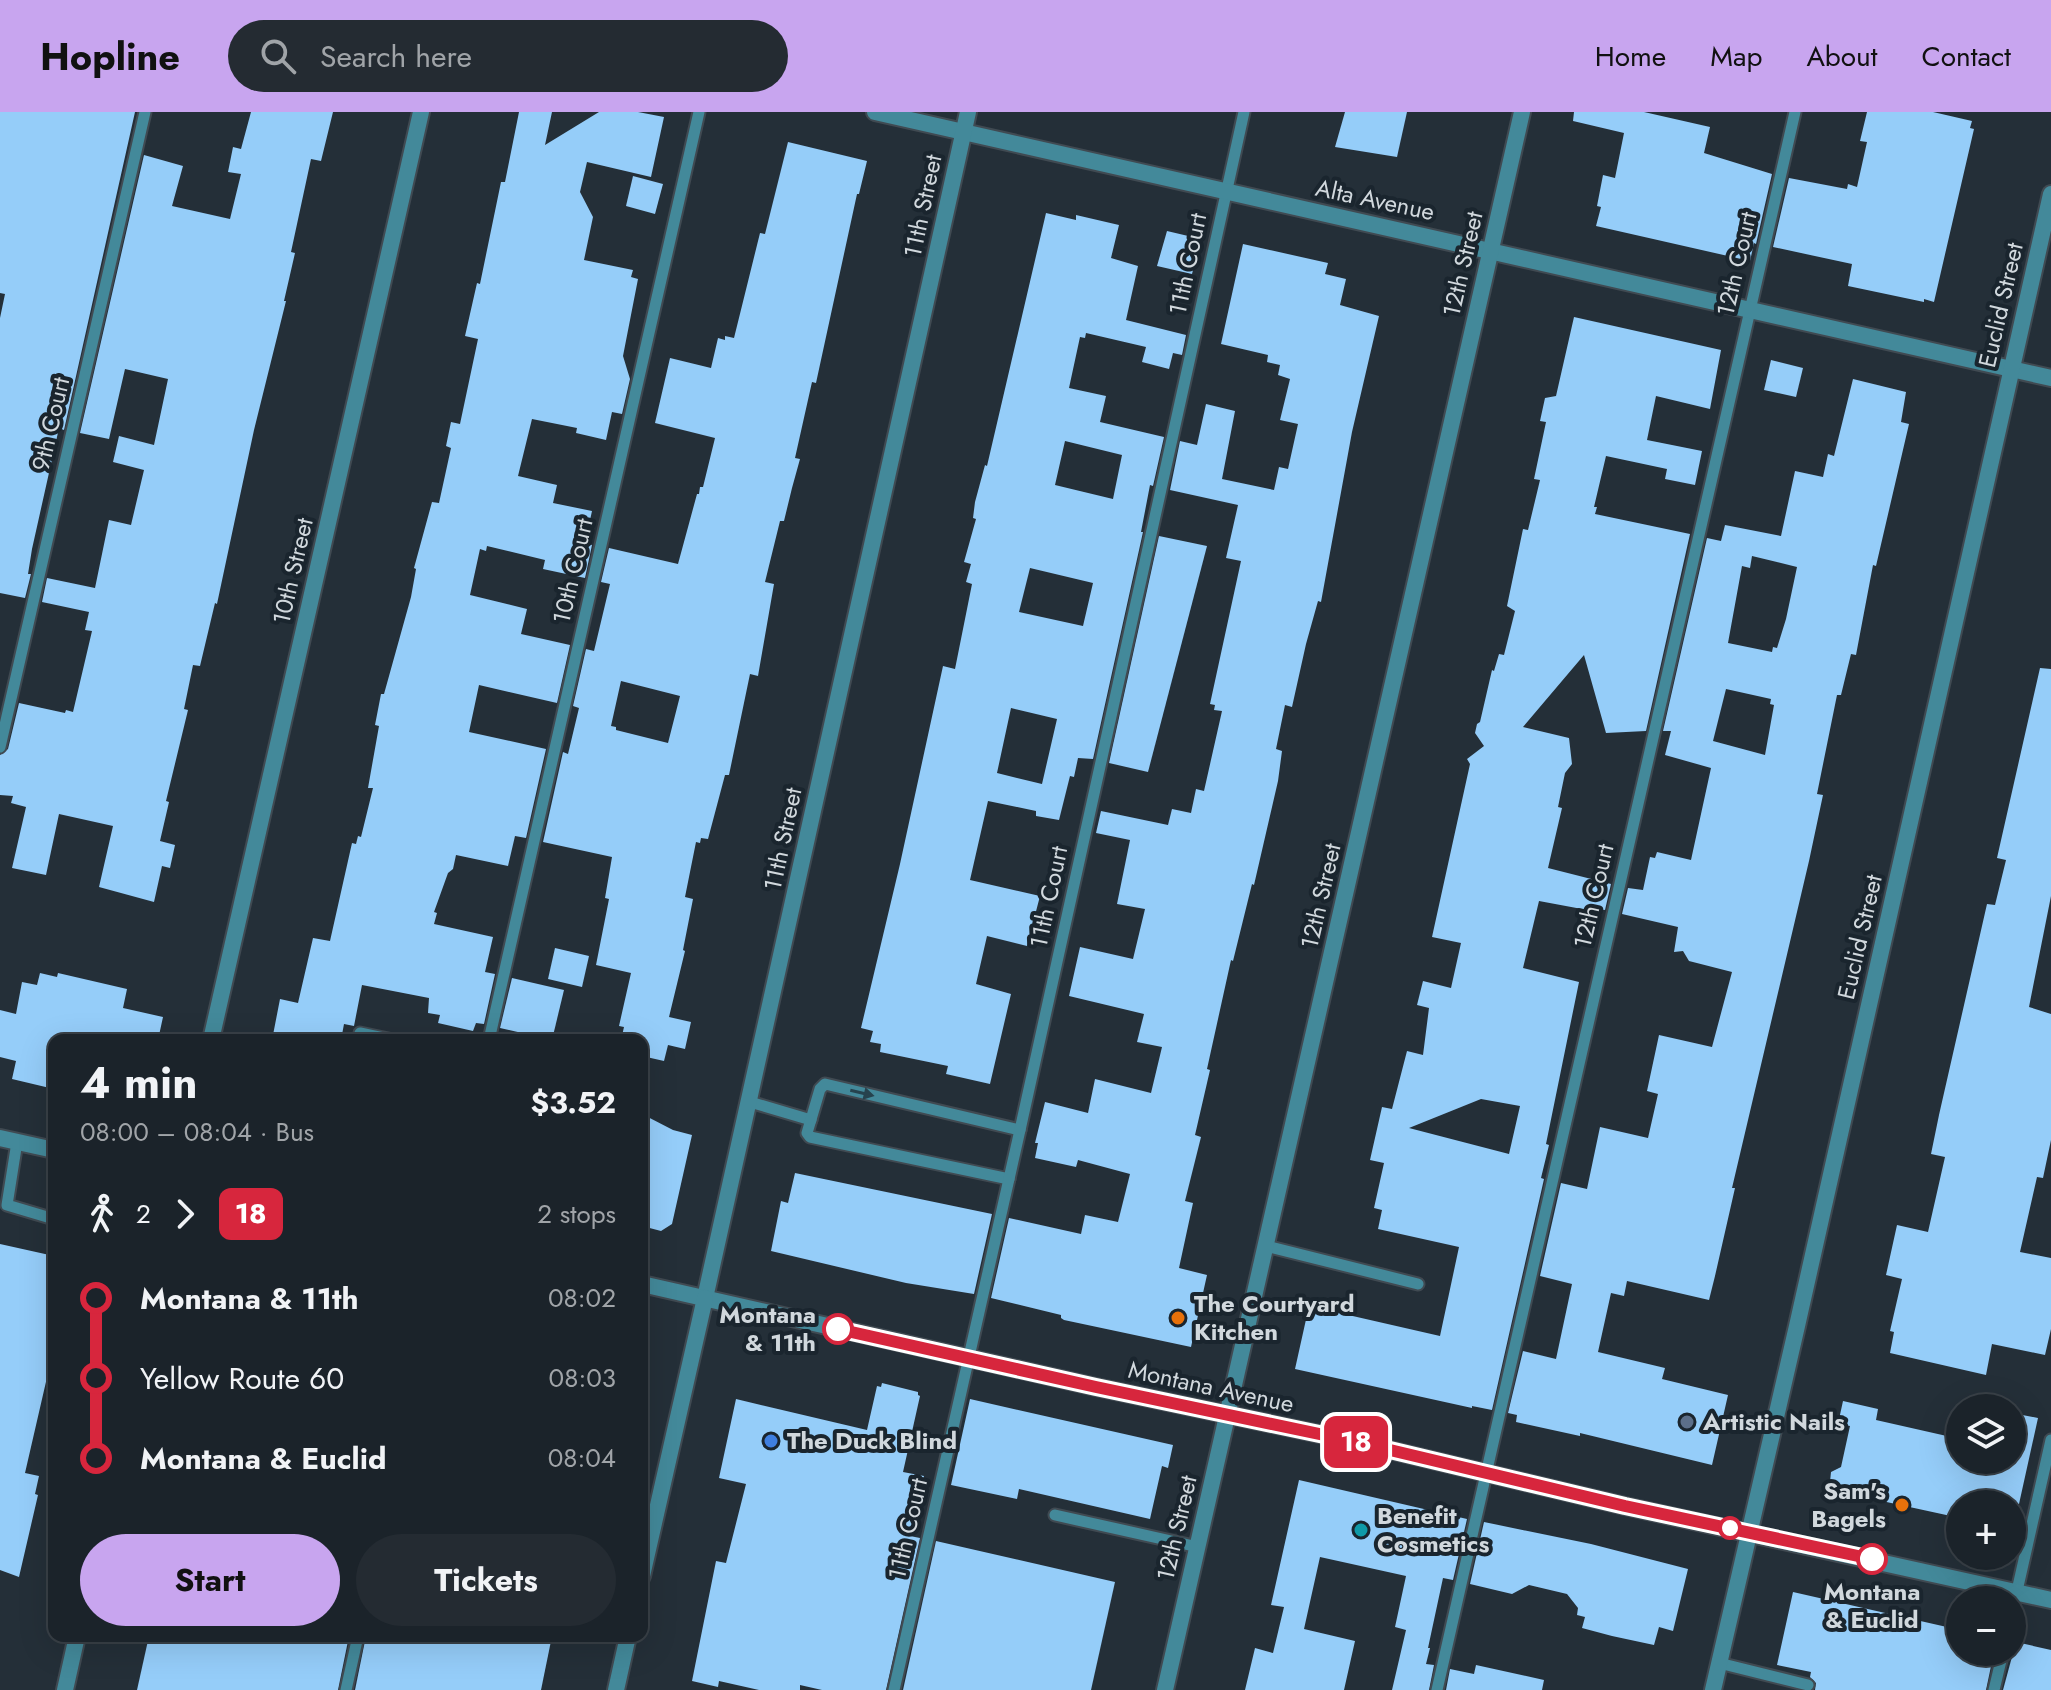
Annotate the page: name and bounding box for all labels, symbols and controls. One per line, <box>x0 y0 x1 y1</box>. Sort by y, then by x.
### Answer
search box <box>228 20 788 92</box>
text: Hopline <box>40 29 180 84</box>
icon: search <box>256 34 300 78</box>
text: Search here <box>320 35 472 78</box>
text: Home <box>1595 36 1666 77</box>
text: Map <box>1710 36 1762 77</box>
text: About <box>1806 36 1878 77</box>
text: Contact <box>1922 36 2011 77</box>
street label: 11th Street <box>895 151 951 261</box>
street label: Alta Avenue <box>1312 170 1438 229</box>
street label: 12th Street <box>1433 207 1492 320</box>
street label: 12th Court <box>1708 208 1766 320</box>
street label: 11th Court <box>1160 210 1215 318</box>
street label: Euclid Street <box>1969 239 2032 371</box>
street label: 9th Court <box>23 373 78 474</box>
street label: 10th Street <box>263 514 322 627</box>
street label: 10th Court <box>543 515 602 627</box>
street label: 11th Street <box>755 784 811 894</box>
street label: 12th Street <box>1291 839 1350 952</box>
street label: 12th Court <box>1565 840 1623 952</box>
street label: 11th Court <box>1021 843 1076 951</box>
street label: Euclid Street <box>1828 871 1891 1003</box>
text: 4 min <box>80 1051 197 1115</box>
text: $3.52 <box>530 1081 616 1124</box>
one-way arrow <box>850 1087 875 1100</box>
text: 08:00 – 08:04 · Bus <box>80 1113 314 1151</box>
icon: walk <box>80 1192 124 1236</box>
icon: forward <box>163 1192 207 1236</box>
text: 18 <box>235 1193 267 1234</box>
text: 2 <box>136 1195 151 1233</box>
text: 2 stops <box>537 1195 616 1233</box>
text: Montana & 11th <box>140 1277 359 1320</box>
text: 08:02 <box>548 1279 616 1317</box>
place label: The Courtyard Kitchen <box>1194 1286 1354 1349</box>
place label: Montana & 11th <box>719 1297 816 1360</box>
marker: The Courtyard Kitchen <box>1169 1309 1187 1327</box>
marker: Montana & 11th <box>823 1314 853 1344</box>
street label: Montana Avenue <box>1125 1352 1297 1421</box>
text: Yellow Route 60 <box>140 1357 344 1400</box>
text: 08:03 <box>549 1359 616 1397</box>
map controls <box>1946 1394 2026 1666</box>
button: layers <box>1946 1394 2026 1474</box>
place label: Artistic Nails <box>1702 1404 1845 1439</box>
marker: Artistic Nails <box>1678 1413 1696 1431</box>
line badge: 18 <box>1320 1416 1392 1468</box>
text: 18 <box>1340 1421 1372 1462</box>
place label: The Duck Blind <box>787 1423 957 1458</box>
marker: The Duck Blind <box>762 1432 780 1450</box>
text: Montana & Euclid <box>140 1437 386 1480</box>
text: 08:04 <box>548 1439 616 1477</box>
street label: 12th Street <box>1147 1471 1206 1584</box>
place label: Sam's Bagels <box>1811 1473 1886 1536</box>
street label: 11th Court <box>879 1474 936 1583</box>
button: + <box>1946 1490 2026 1570</box>
marker: Sam's Bagels <box>1893 1496 1911 1514</box>
place label: Benefit Cosmetics <box>1377 1498 1489 1561</box>
unlabelled marker <box>1719 1517 1741 1539</box>
marker: Benefit Cosmetics <box>1352 1521 1370 1539</box>
button: Start <box>80 1534 340 1626</box>
button: Tickets <box>356 1534 616 1626</box>
marker: Montana & Euclid <box>1857 1544 1887 1574</box>
place label: Montana & Euclid <box>1824 1574 1920 1637</box>
button: − <box>1946 1586 2026 1666</box>

